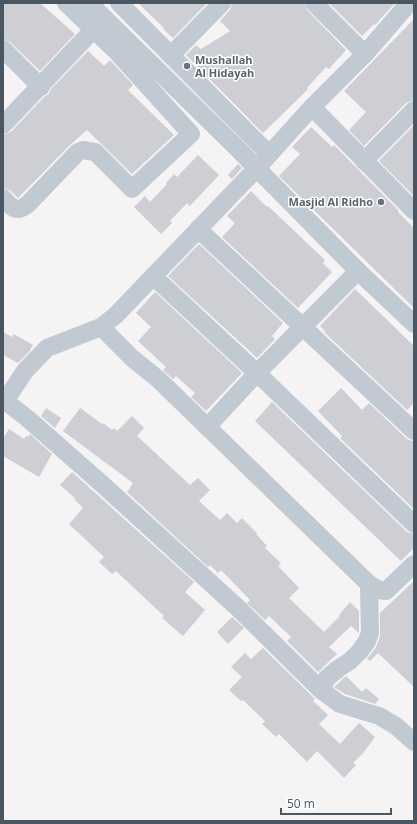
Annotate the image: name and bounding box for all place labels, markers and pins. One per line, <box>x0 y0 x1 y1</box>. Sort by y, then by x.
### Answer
place label: Mushallah Al Hidayah <box>195 52 254 80</box>
marker: Mushallah Al Hidayah <box>182 61 192 71</box>
place label: Masjid Al Ridho <box>289 194 373 209</box>
marker: Masjid Al Ridho <box>376 197 386 207</box>

